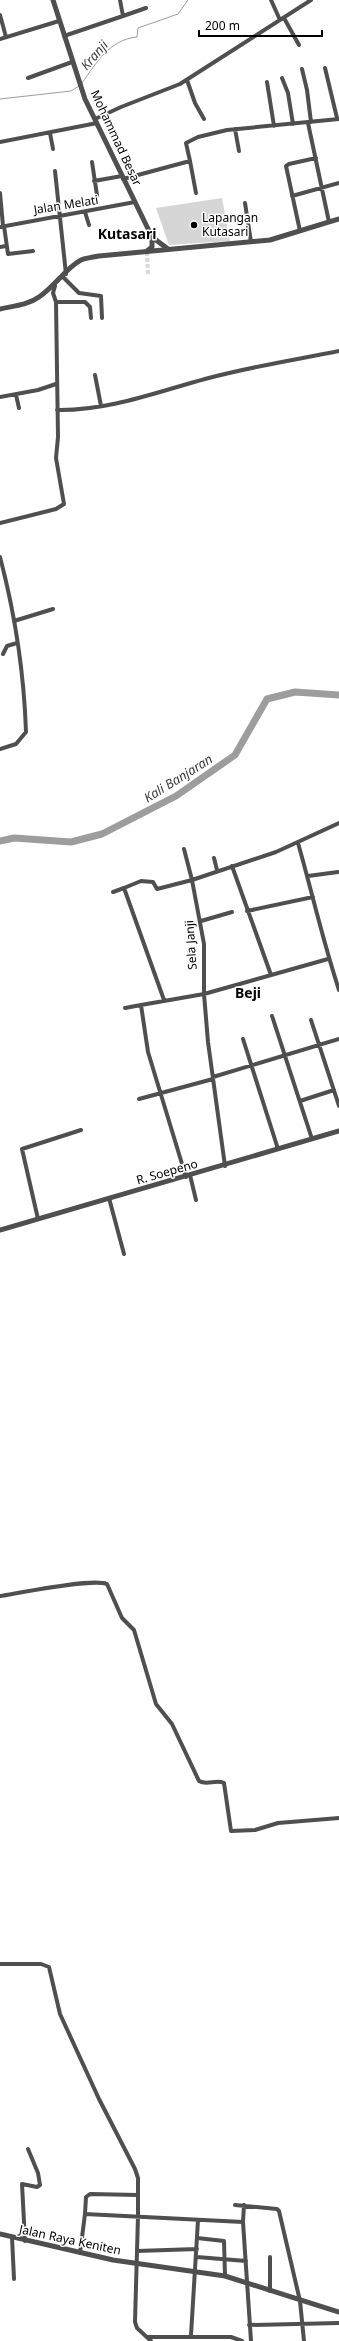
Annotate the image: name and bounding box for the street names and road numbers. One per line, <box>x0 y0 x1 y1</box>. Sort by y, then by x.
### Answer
street label: Mohammad Besar <box>87 87 146 189</box>
street label: Jalan Melati <box>31 191 99 218</box>
street label: Sela Janji <box>180 920 201 971</box>
street label: R. Soepeno <box>134 1155 200 1188</box>
street label: Jalan Raya Keniten <box>17 2220 123 2259</box>

